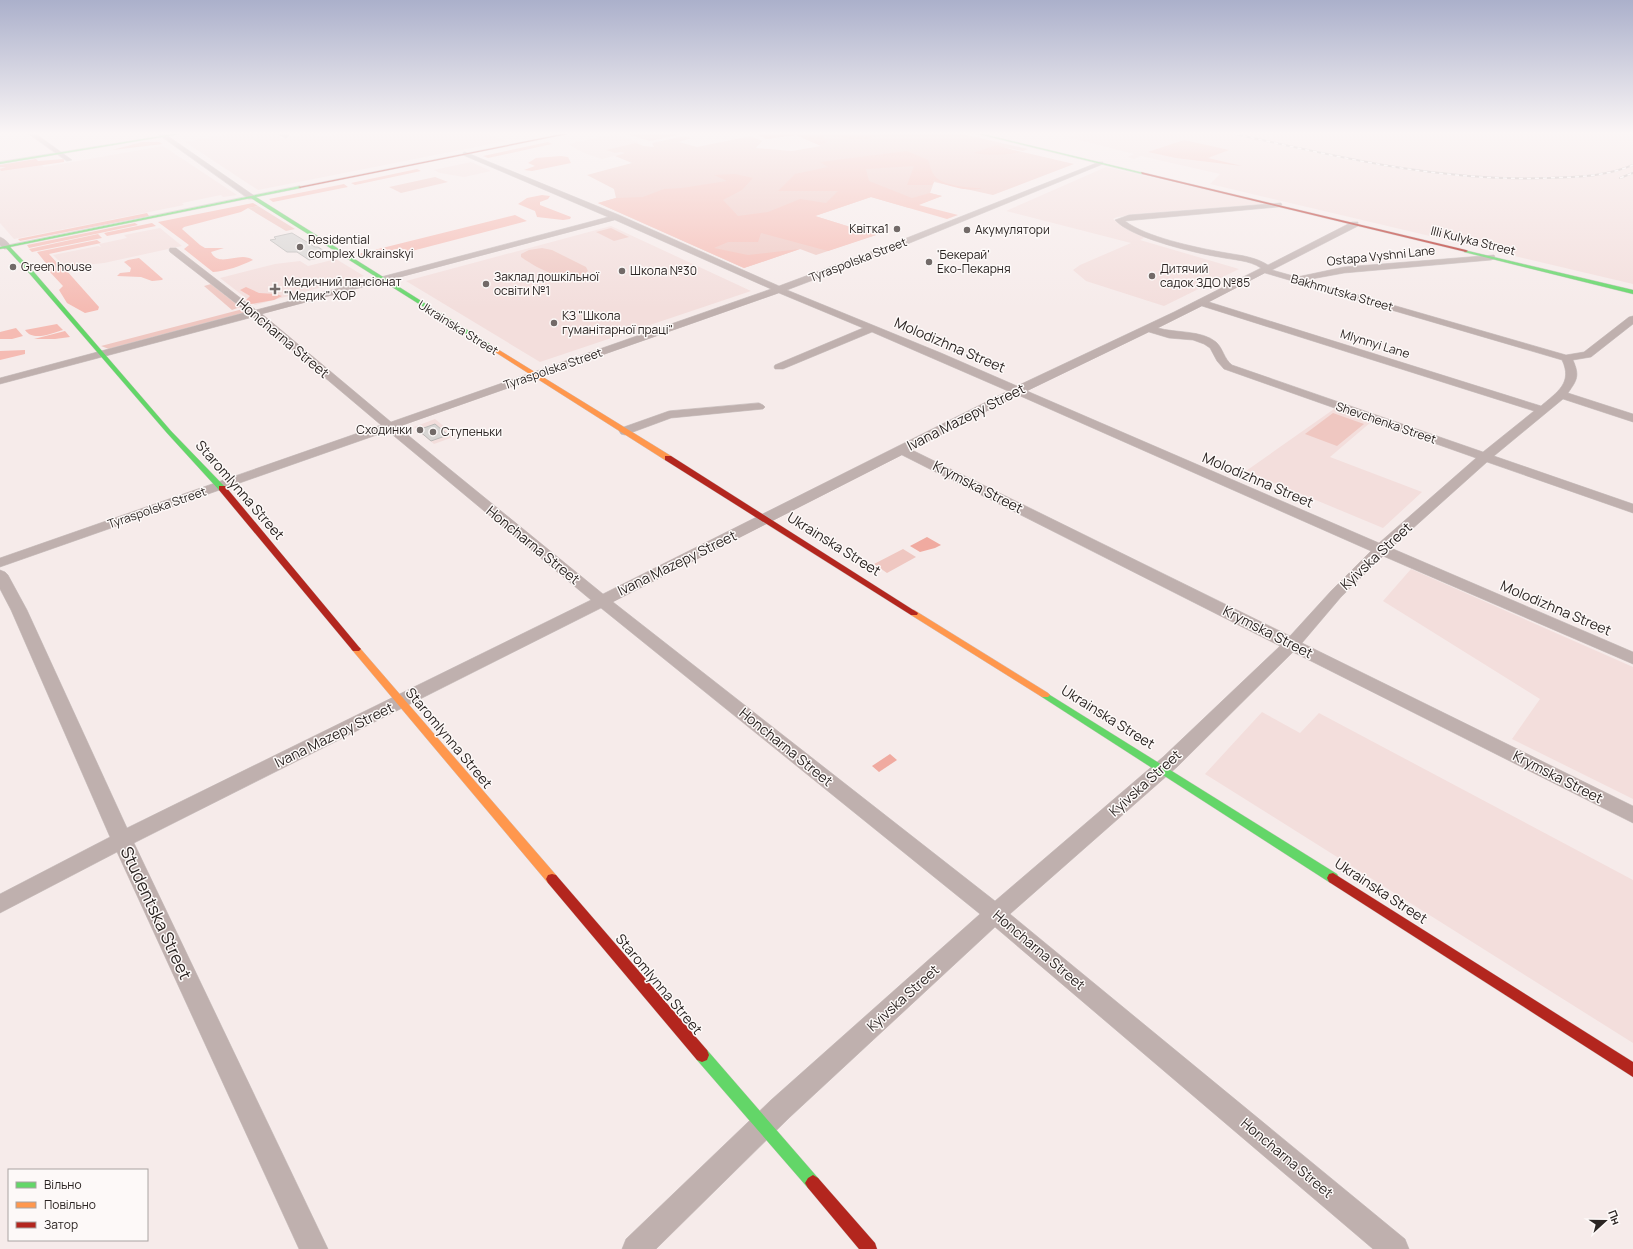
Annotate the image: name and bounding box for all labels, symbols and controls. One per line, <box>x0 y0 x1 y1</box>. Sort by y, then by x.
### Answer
place label: Квітка1 <box>849 220 889 237</box>
place label: Акумулятори <box>975 221 1050 238</box>
street label: Illi Kulyka Street <box>1429 222 1517 259</box>
marker: Квітка1 <box>892 224 902 234</box>
marker: Акумулятори <box>962 225 972 235</box>
place label: Residential complex Ukrainskyi <box>308 231 414 262</box>
street label: Tyraspolska Street <box>807 233 909 286</box>
street label: Ostapa Vyshni Lane <box>1326 241 1436 270</box>
marker: Residential complex Ukrainskyi <box>295 242 305 252</box>
place label: 'Бекерай' Еко-Пекарня <box>937 246 1011 277</box>
marker: 'Бекерай' Еко-Пекарня <box>924 257 934 267</box>
place label: Green house <box>21 258 92 275</box>
place label: Дитячий садок ЗДО №85 <box>1160 260 1250 291</box>
marker: Green house <box>8 262 18 272</box>
place label: Школа №30 <box>630 262 697 279</box>
marker: Школа №30 <box>617 266 627 276</box>
place label: Заклад дошкільної освіти №1 <box>494 268 600 299</box>
street label: Bakhmutska Street <box>1289 270 1396 315</box>
marker: Дитячий садок ЗДО №85 <box>1147 271 1157 281</box>
place label: Медичний пансіонат "Медик" ХОР <box>284 273 402 304</box>
marker: Заклад дошкільної освіти №1 <box>481 279 491 289</box>
marker: Медичний пансіонат "Медик" ХОР <box>269 283 281 295</box>
street label: Honcharna Street <box>233 293 334 382</box>
street label: Ukrainska Street <box>415 296 502 359</box>
place label: КЗ "Школа гуманітарної праці" <box>562 307 673 338</box>
street label: Molodizhna Street <box>892 313 1009 377</box>
marker: КЗ "Школа гуманітарної праці" <box>549 318 559 328</box>
street label: Mlynnyi Lane <box>1338 325 1412 362</box>
street label: Tyraspolska Street <box>501 344 605 393</box>
street label: Ivana Mazepy Street <box>903 378 1028 455</box>
street label: Shevchenka Street <box>1334 397 1439 448</box>
place label: Сходинки <box>356 421 412 438</box>
place label: Ступеньки <box>441 423 502 440</box>
marker: Сходинки <box>415 425 425 435</box>
marker: Ступеньки <box>428 427 438 437</box>
street label: Staromlynna Street <box>192 436 289 544</box>
street label: Molodizhna Street <box>1200 448 1317 512</box>
street label: Krymska Street <box>930 456 1027 518</box>
street label: Tyraspolska Street <box>105 483 209 532</box>
street label: Honcharna Street <box>483 501 584 588</box>
street label: Ukrainska Street <box>784 507 885 580</box>
street label: Kyivska Street <box>1336 517 1416 594</box>
street label: Ivana Mazepy Street <box>614 525 740 600</box>
street label: Molodizhna Street <box>1498 576 1615 640</box>
street label: Krymska Street <box>1220 601 1317 663</box>
street label: Ukrainska Street <box>1058 680 1159 753</box>
street label: Staromlynna Street <box>402 683 497 792</box>
street label: Ivana Mazepy Street <box>271 697 397 772</box>
street label: Honcharna Street <box>736 703 837 790</box>
street label: Kyivska Street <box>1104 745 1185 820</box>
street label: Krymska Street <box>1510 746 1607 808</box>
street label: Studentska Street <box>116 843 197 983</box>
street label: Ukrainska Street <box>1331 854 1432 928</box>
street label: Honcharna Street <box>989 905 1090 994</box>
street label: Staromlynna Street <box>612 929 707 1038</box>
street label: Kyivska Street <box>862 960 943 1035</box>
street label: Honcharna Street <box>1237 1113 1338 1202</box>
legend <box>8 1169 148 1241</box>
text: Вільно <box>44 1176 82 1193</box>
text: Повільно <box>44 1196 96 1213</box>
north arrow <box>1585 1201 1625 1241</box>
text: Пн <box>1605 1208 1625 1227</box>
text: Затор <box>44 1216 78 1233</box>

